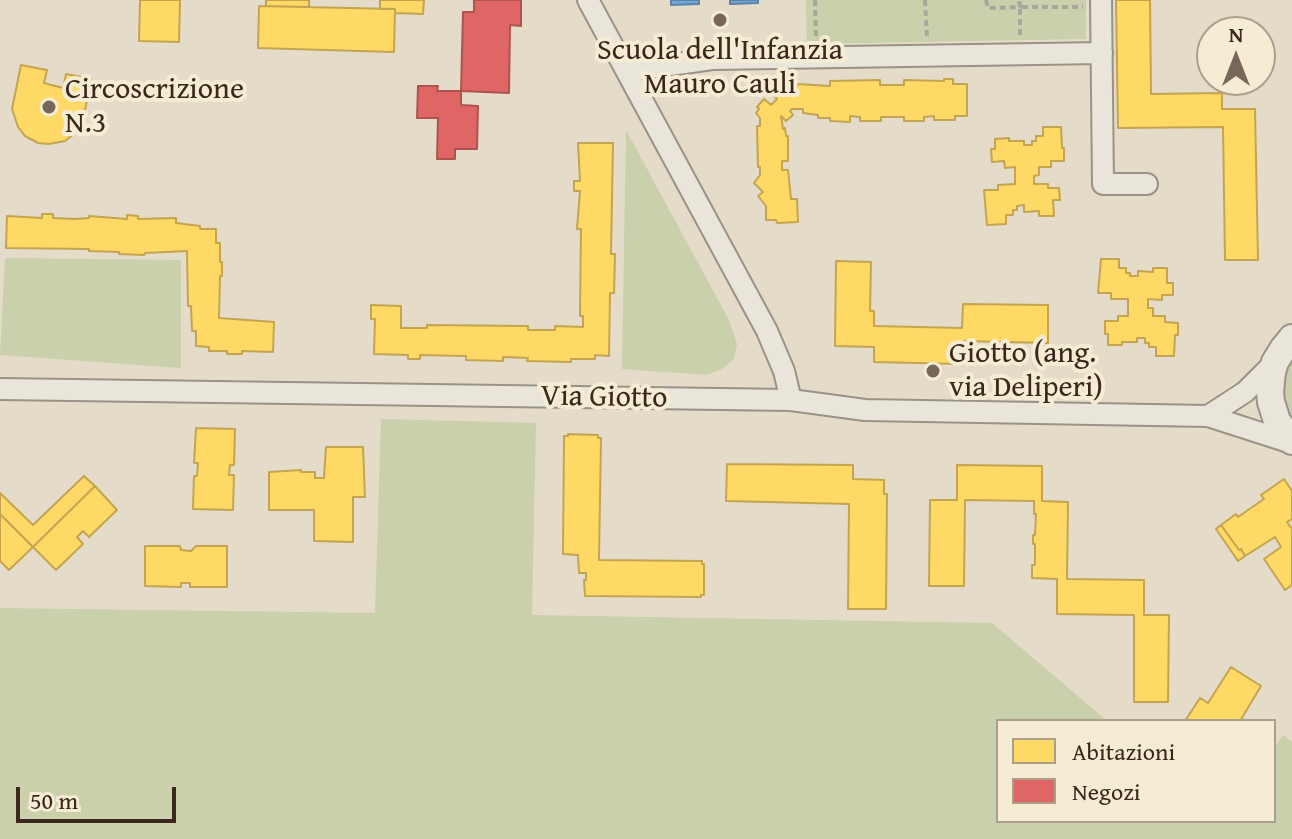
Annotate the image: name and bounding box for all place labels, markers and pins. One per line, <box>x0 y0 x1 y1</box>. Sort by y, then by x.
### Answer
marker: Scuola dell'Infanzia Mauro Cauli <box>711 11 729 29</box>
place label: Scuola dell'Infanzia Mauro Cauli <box>597 33 843 104</box>
place label: Circoscrizione N.3 <box>65 72 244 142</box>
marker: Circoscrizione N.3 <box>40 98 58 116</box>
place label: Giotto (ang. via Deliperi) <box>949 336 1103 406</box>
marker: Giotto (ang. via Deliperi) <box>924 362 942 380</box>

